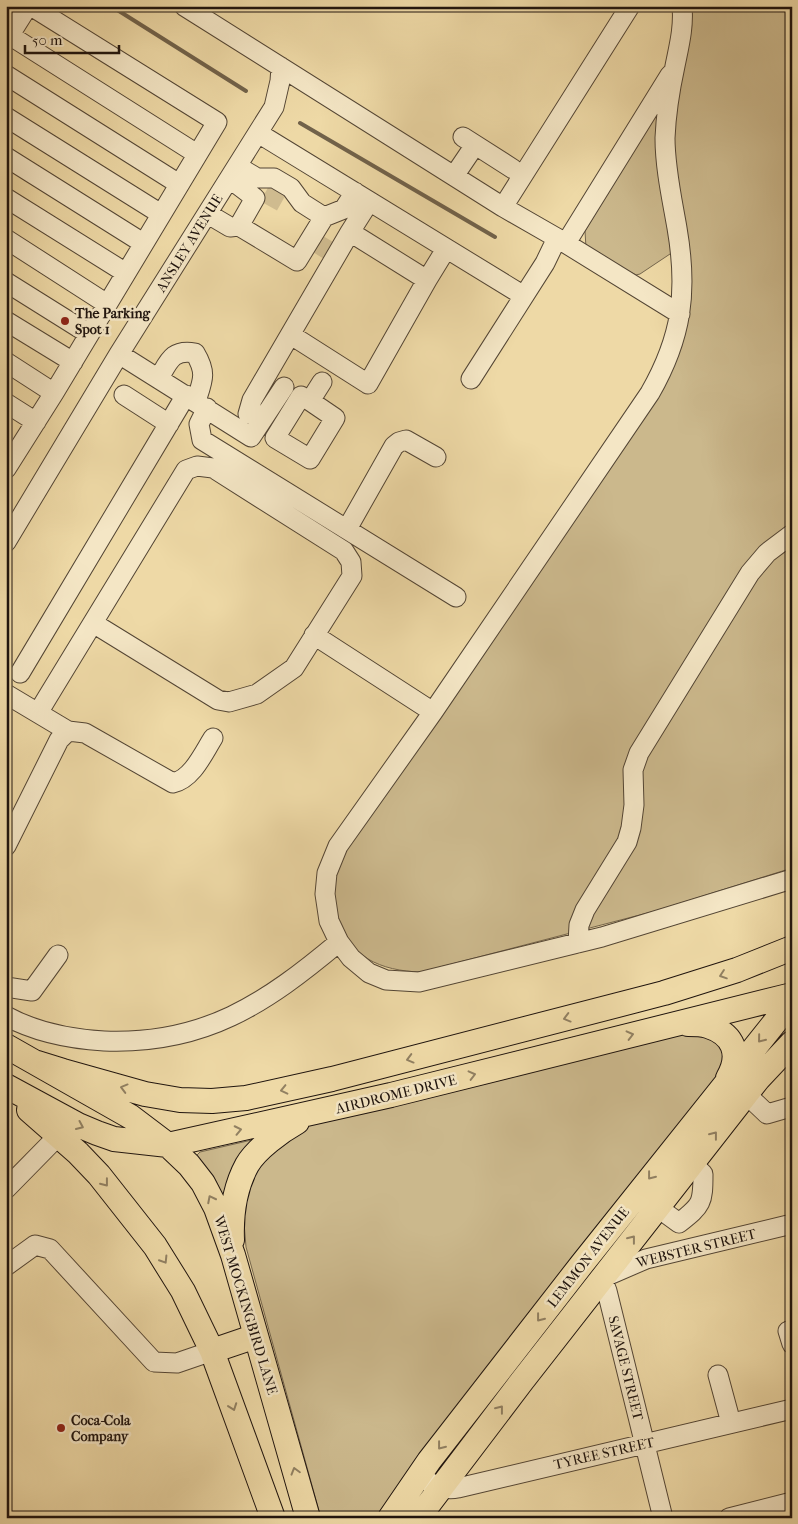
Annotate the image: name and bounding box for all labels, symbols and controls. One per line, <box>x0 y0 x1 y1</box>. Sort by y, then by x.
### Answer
scale bar <box>25 22 119 54</box>
text: 50 m <box>32 31 63 49</box>
street label: ANSLEY AVENUE <box>152 191 227 296</box>
place label: The Parking Spot 1 <box>74 305 151 338</box>
marker: The Parking Spot 1 <box>59 315 71 327</box>
one-way arrow <box>720 969 728 979</box>
one-way arrow <box>563 1012 571 1023</box>
one-way arrow <box>625 1030 634 1041</box>
one-way arrow <box>759 1033 767 1042</box>
one-way arrow <box>405 1053 414 1064</box>
one-way arrow <box>468 1070 477 1081</box>
street label: AIRDROME DRIVE <box>333 1071 459 1118</box>
one-way arrow <box>120 1083 129 1094</box>
one-way arrow <box>280 1084 289 1095</box>
one-way arrow <box>75 1119 84 1130</box>
one-way arrow <box>233 1125 242 1136</box>
one-way arrow <box>709 1132 717 1141</box>
one-way arrow <box>648 1171 657 1180</box>
one-way arrow <box>100 1177 108 1186</box>
one-way arrow <box>207 1195 217 1204</box>
street label: LEMMON AVENUE <box>544 1203 633 1311</box>
street label: WEST MOCKINGBIRD LANE <box>210 1213 281 1397</box>
street label: WEBSTER STREET <box>633 1225 758 1272</box>
one-way arrow <box>627 1236 635 1245</box>
one-way arrow <box>157 1255 167 1264</box>
one-way arrow <box>538 1312 546 1321</box>
street label: SAVAGE STREET <box>604 1314 647 1423</box>
one-way arrow <box>227 1402 237 1411</box>
one-way arrow <box>494 1405 503 1415</box>
place label: Coca-Cola Company <box>71 1412 131 1445</box>
marker: Coca-Cola Company <box>55 1422 67 1434</box>
street label: TYREE STREET <box>552 1434 657 1473</box>
one-way arrow <box>437 1441 446 1450</box>
one-way arrow <box>290 1467 300 1475</box>

